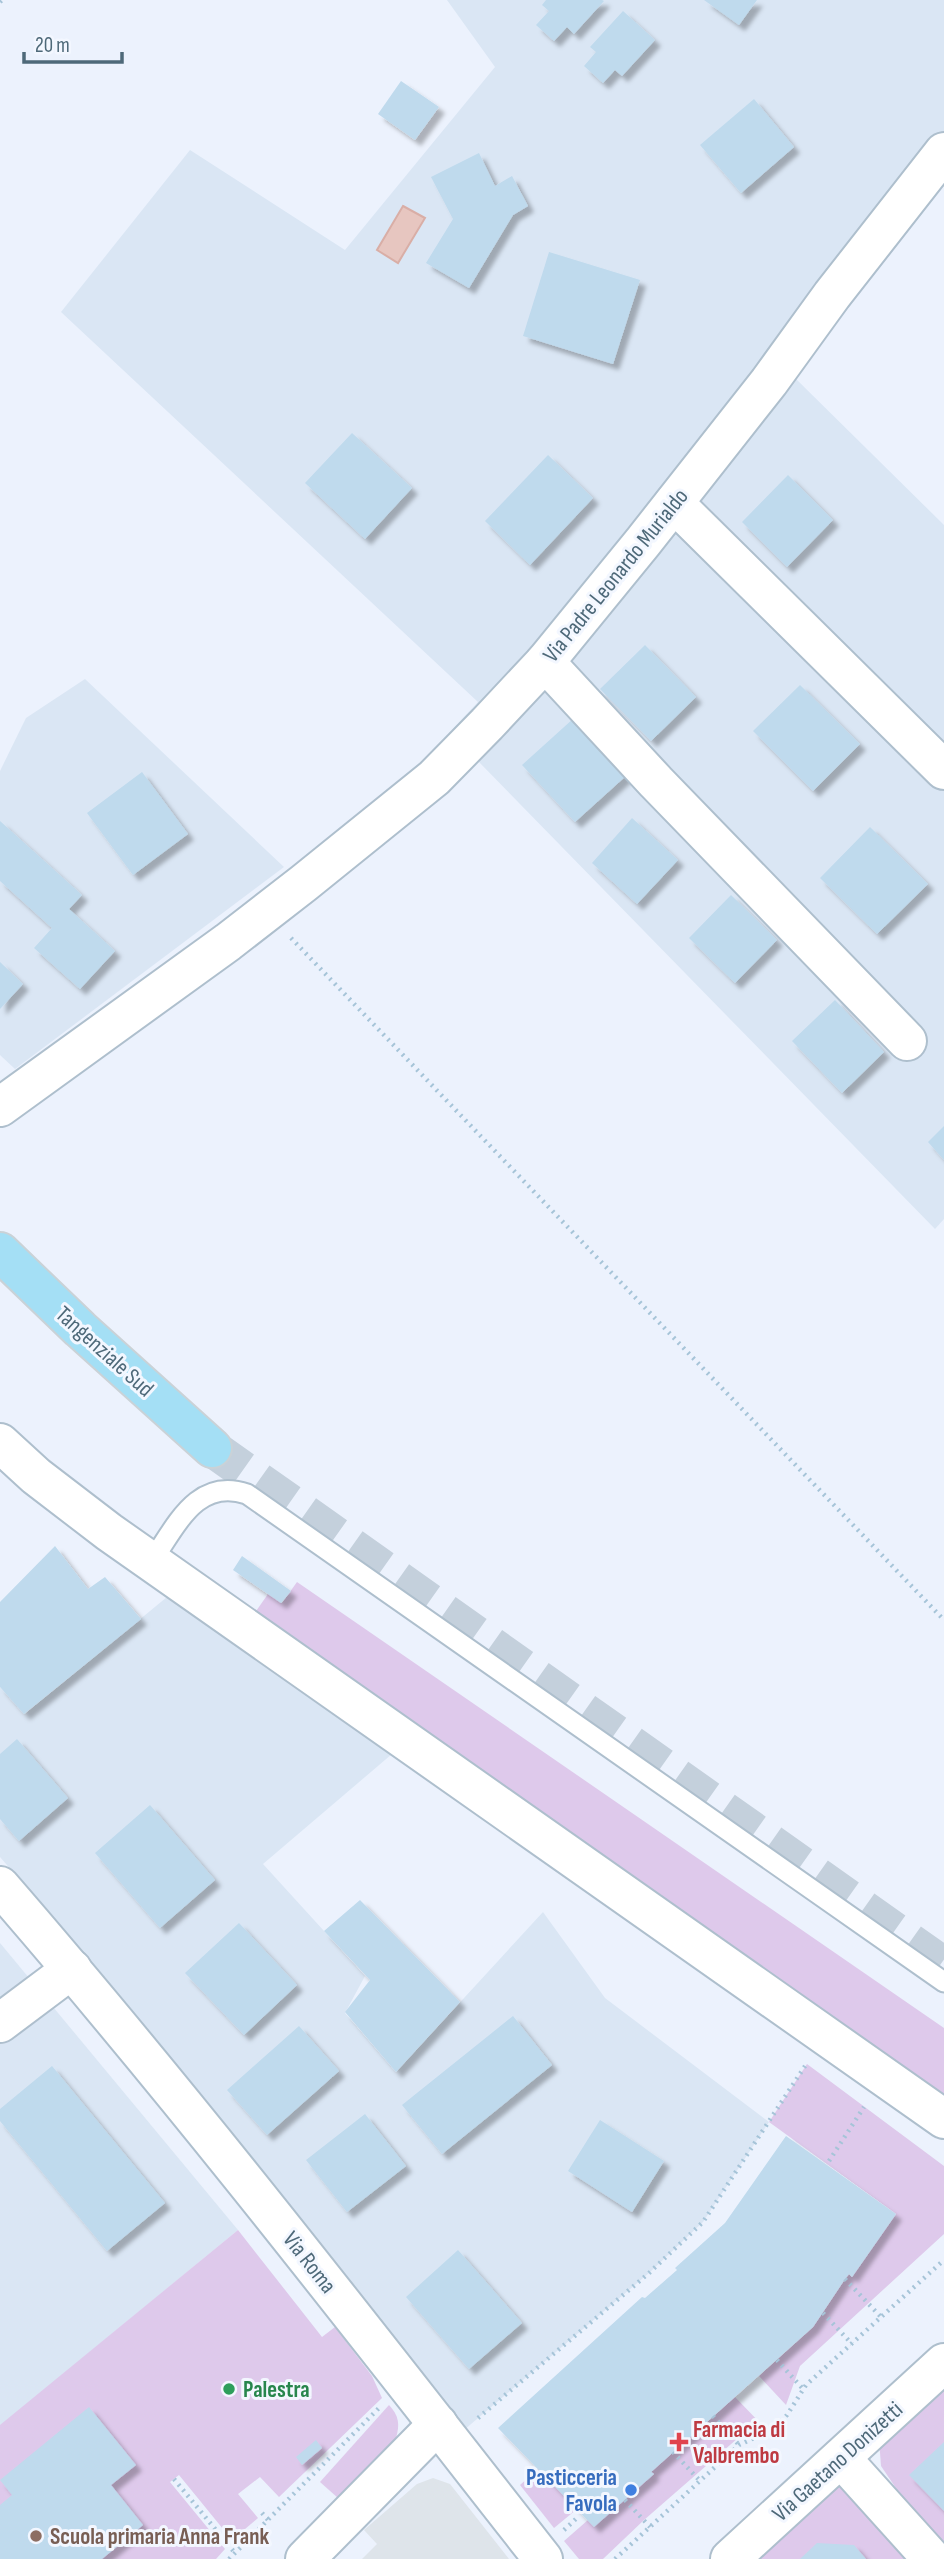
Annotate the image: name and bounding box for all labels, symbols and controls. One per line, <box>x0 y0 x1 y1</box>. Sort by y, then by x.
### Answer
scale bar <box>24 21 122 65</box>
text: 20 m <box>35 33 70 58</box>
street label: Via Padre Leonardo Murialdo <box>537 483 694 668</box>
street label: Tangenziale Sud <box>50 1300 159 1403</box>
street label: Via Roma <box>276 2226 342 2299</box>
place label: Palestra <box>243 2376 310 2404</box>
marker: Palestra <box>221 2381 237 2397</box>
street label: Via Gaetano Donizetti <box>767 2396 909 2528</box>
place label: Farmacia di Valbrembo <box>693 2416 785 2470</box>
marker: Farmacia di Valbrembo <box>671 2434 687 2450</box>
place label: Pasticceria Favola <box>526 2464 617 2518</box>
marker: Pasticceria Favola <box>623 2482 639 2498</box>
place label: Scuola primaria Anna Frank <box>50 2523 269 2551</box>
marker: Scuola primaria Anna Frank <box>28 2528 44 2544</box>

